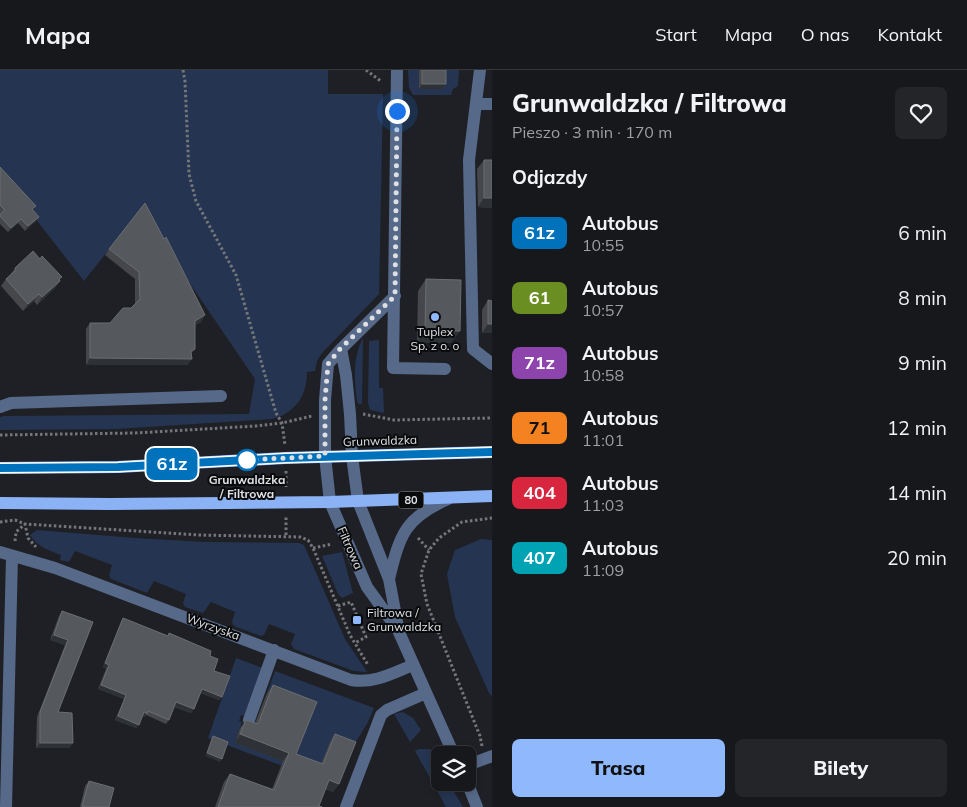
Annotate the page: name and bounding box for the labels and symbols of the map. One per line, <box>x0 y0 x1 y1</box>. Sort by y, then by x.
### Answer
your location <box>385 99 410 124</box>
marker: Tuplex Sp. z o. o <box>429 311 441 323</box>
place label: Tuplex Sp. z o. o <box>411 324 460 353</box>
street label: Grunwaldzka <box>343 432 417 449</box>
line badge: 61z <box>143 448 201 480</box>
marker: Grunwaldzka / Filtrowa <box>236 449 258 471</box>
place label: Grunwaldzka / Filtrowa <box>209 472 285 501</box>
road number: 80 <box>398 492 424 508</box>
street label: Filtrowa <box>334 524 367 572</box>
place label: Filtrowa / Grunwaldzka <box>367 605 441 634</box>
street label: Wyrzyska <box>185 610 242 643</box>
marker: Filtrowa / Grunwaldzka <box>351 614 363 626</box>

